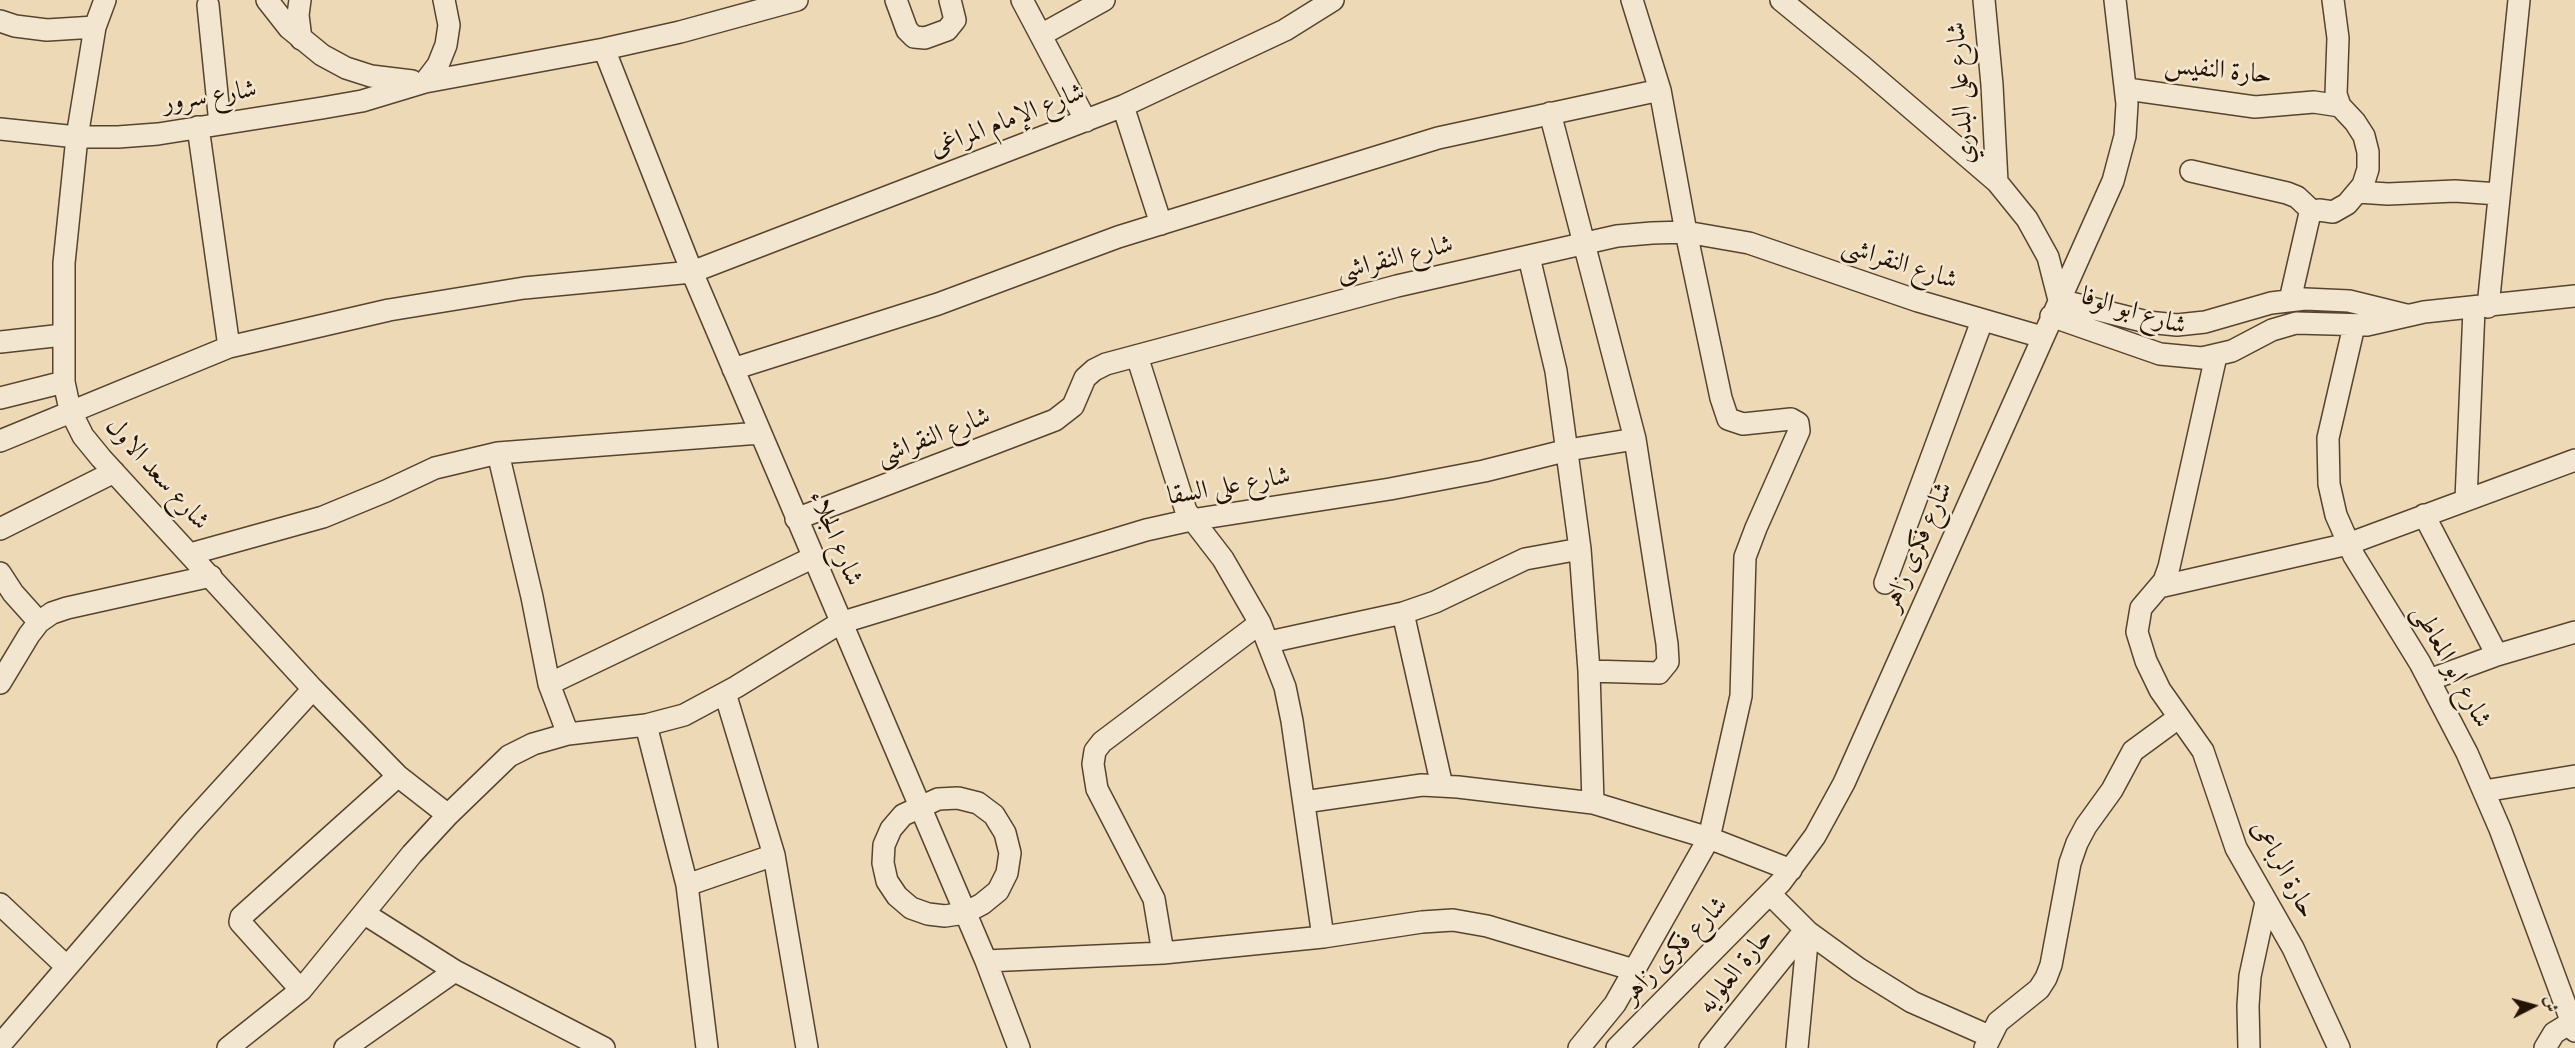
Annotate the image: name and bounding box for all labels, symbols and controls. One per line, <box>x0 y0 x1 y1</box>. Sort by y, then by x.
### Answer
street label: شارع على البدري <box>1942 21 1984 165</box>
street label: حارة النفيس <box>2163 51 2273 93</box>
street label: شارع سرور <box>161 75 259 121</box>
street label: شارع الإمام المراغى <box>926 78 1090 166</box>
street label: شارع النقراشى <box>1333 230 1457 290</box>
street label: شارع النقراشى <box>1837 232 1961 298</box>
street label: شارع ابو الوفا <box>2077 282 2189 344</box>
street label: شارع النقراشى <box>873 402 995 474</box>
street label: شارع سعد الاول <box>97 412 215 538</box>
street label: شارع على السقا <box>1165 462 1293 514</box>
street label: شارع فكرى زاهر <box>1877 478 1961 616</box>
street label: شارع الجلاء <box>800 487 868 591</box>
street label: شارع ابو المعاطى <box>2403 600 2497 734</box>
street label: حارة الرباعى <box>2242 816 2322 924</box>
street label: شارع فكرى زاهر <box>1616 891 1736 1011</box>
street label: حارة العلوايه <box>1693 922 1781 1022</box>
north arrow <box>2503 976 2563 1036</box>
text: ش <box>2540 995 2562 1013</box>

